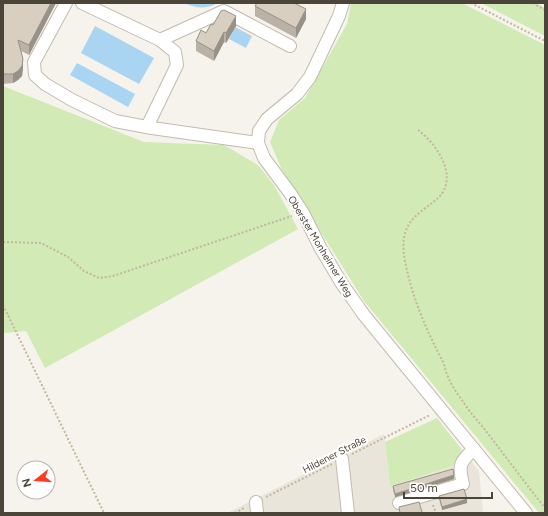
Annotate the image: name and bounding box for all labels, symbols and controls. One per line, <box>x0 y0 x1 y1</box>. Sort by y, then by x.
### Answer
street label: Oberster Monheimer Weg <box>285 193 356 299</box>
street label: Hildener Straße <box>300 433 369 476</box>
north arrow <box>16 460 56 500</box>
scale bar <box>404 474 492 500</box>
text: N <box>19 477 34 489</box>
text: 50 m <box>410 481 438 495</box>

